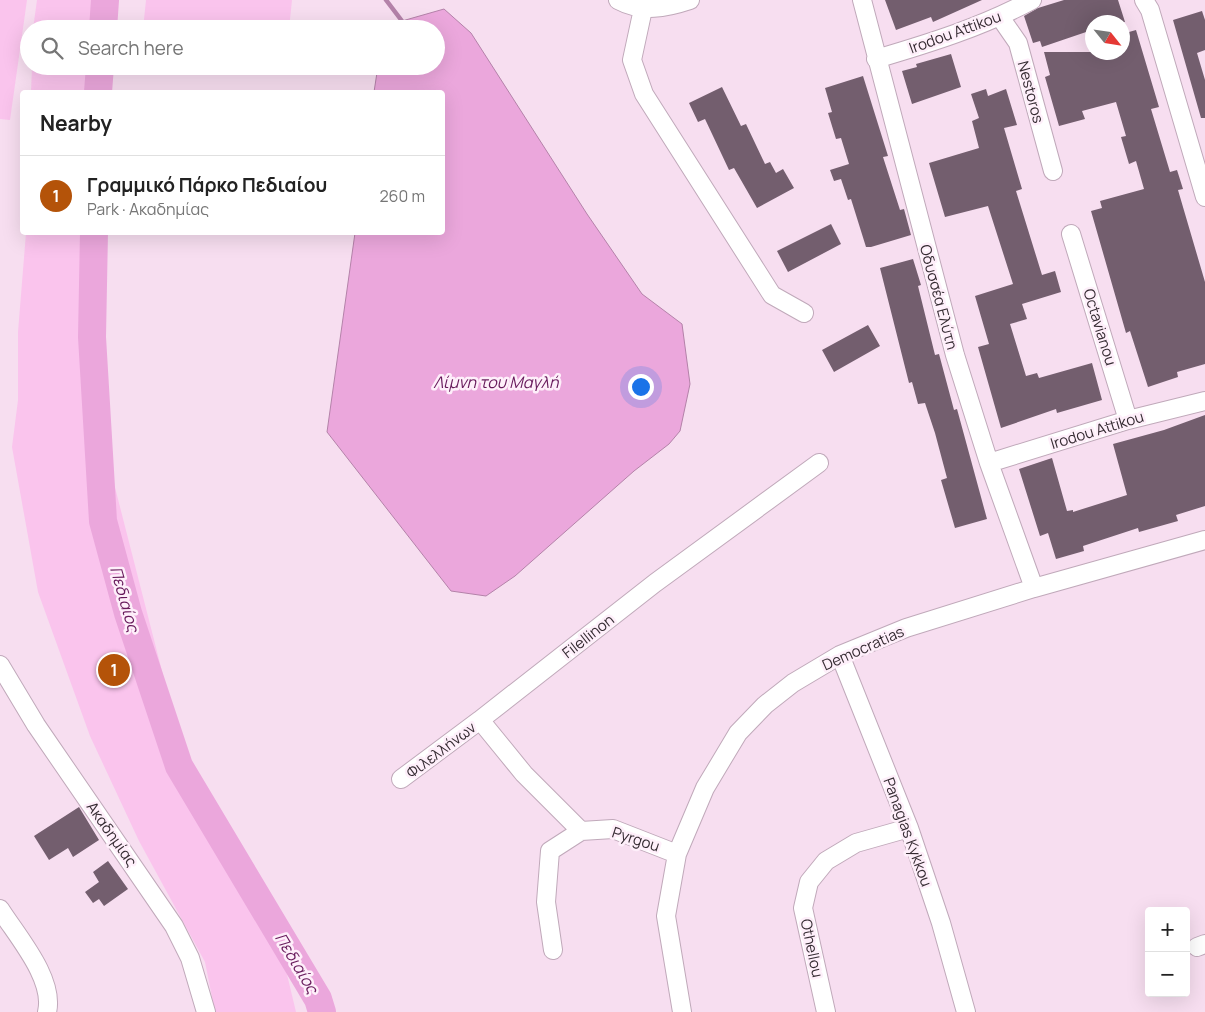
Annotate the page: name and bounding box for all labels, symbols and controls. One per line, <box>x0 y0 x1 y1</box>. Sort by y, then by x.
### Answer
street label: Irodou Attikou <box>906 6 1004 58</box>
north arrow <box>1085 15 1130 60</box>
search box <box>20 20 445 75</box>
icon: search <box>38 34 66 62</box>
text: Search here <box>78 35 184 61</box>
street label: Nestoros <box>1013 59 1049 125</box>
text: Nearby <box>40 109 112 137</box>
text: Γραμμικό Πάρκο Πεδιαίου <box>87 172 327 198</box>
text: 1 <box>52 185 60 207</box>
text: 260 m <box>379 185 425 207</box>
text: Park · Ακαδημίας <box>87 198 209 220</box>
street label: Οδυσσέα Ελύτη <box>915 242 963 352</box>
street label: Octavianou <box>1078 286 1122 368</box>
water label: Λίμνη του Μαγλή <box>433 371 559 393</box>
your location <box>628 374 654 400</box>
street label: Irodou Attikou <box>1048 406 1146 454</box>
water label: Πεδιαίος <box>105 564 145 635</box>
street label: Filellinon <box>558 609 618 663</box>
street label: Democratias <box>819 621 907 675</box>
pin: 1 <box>98 651 130 689</box>
street label: Φιλελλήνων <box>402 717 480 783</box>
street label: Panagias Kykkou <box>879 775 937 889</box>
street label: Ακαδημίας <box>82 797 142 871</box>
street label: Pyrgou <box>610 821 662 857</box>
map controls <box>1145 907 1190 997</box>
button: + <box>1145 907 1190 952</box>
street label: Othellou <box>796 917 828 979</box>
water label: Πεδιαίος <box>270 929 324 998</box>
button: − <box>1145 952 1190 997</box>

